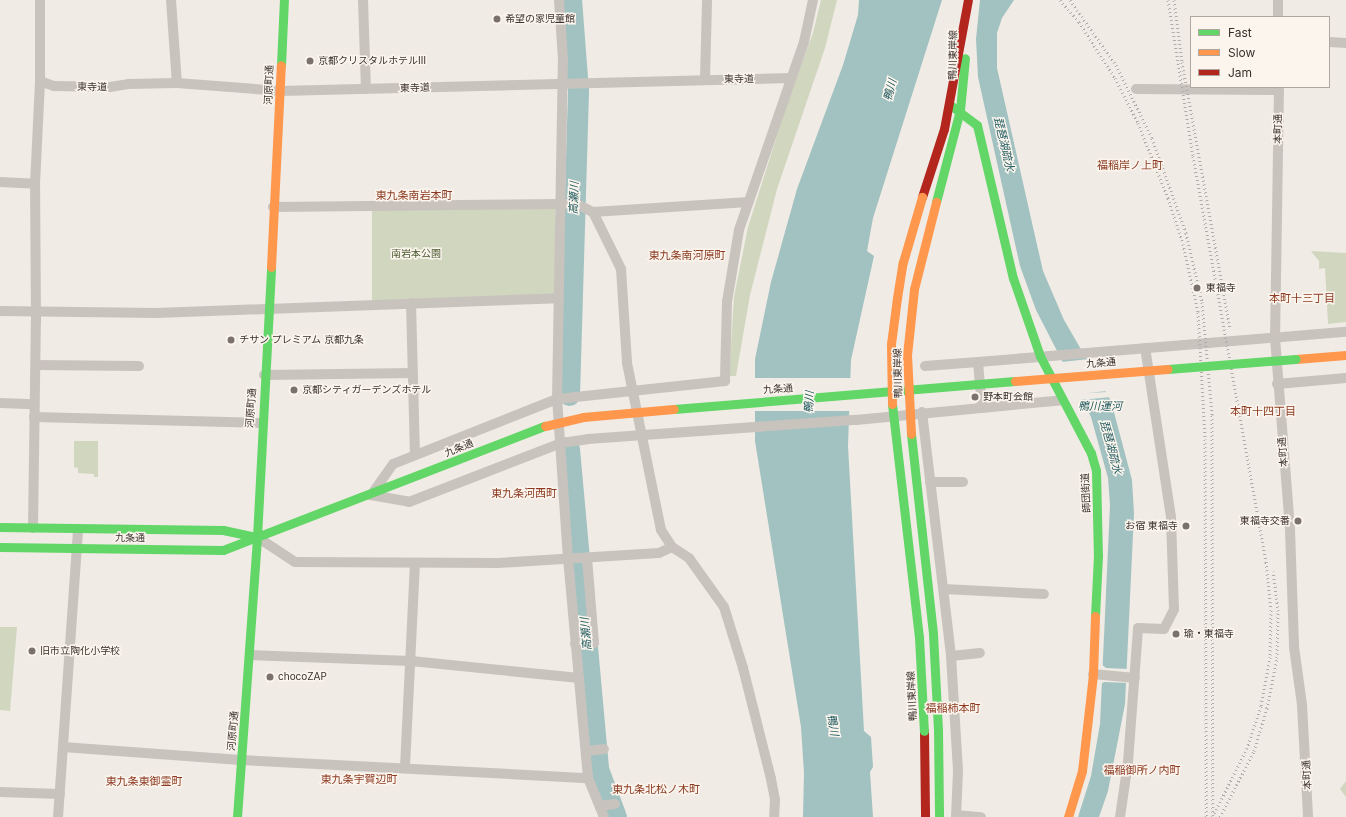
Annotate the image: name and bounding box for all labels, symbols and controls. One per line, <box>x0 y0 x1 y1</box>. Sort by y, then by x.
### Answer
place label: 希望の家児童館 <box>505 13 575 25</box>
marker: 希望の家児童館 <box>492 14 502 24</box>
legend <box>1190 16 1330 88</box>
text: Fast <box>1228 25 1252 40</box>
street label: 鴨川東岸線 <box>947 30 959 80</box>
text: Slow <box>1228 45 1255 60</box>
place label: 京都クリスタルホテルⅢ <box>318 55 426 67</box>
marker: 京都クリスタルホテルⅢ <box>305 56 315 66</box>
street label: 河原町通 <box>262 65 276 105</box>
text: Jam <box>1228 65 1252 80</box>
street label: 東寺道 <box>724 73 754 85</box>
water label: 鴨川 <box>881 78 899 102</box>
street label: 東寺道 <box>77 81 107 93</box>
street label: 東寺道 <box>400 81 430 95</box>
street label: 本町通 <box>1272 114 1284 144</box>
water label: 琵琶湖疏水 <box>991 116 1017 172</box>
district label: 福稲岸ノ上町 <box>1097 158 1163 172</box>
water label: 高瀬川 <box>567 181 581 215</box>
district label: 東九条南岩本町 <box>376 188 452 202</box>
park label: 南岩本公園 <box>391 248 441 260</box>
district label: 東九条南河原町 <box>649 248 725 262</box>
marker: 東福寺 <box>1191 282 1203 294</box>
place label: 東福寺 <box>1206 282 1236 294</box>
district label: 本町十三丁目 <box>1269 291 1335 305</box>
place label: チサン プレミアム 京都九条 <box>239 334 365 346</box>
marker: チサン プレミアム 京都九条 <box>226 335 236 345</box>
street label: 鴨川東岸線 <box>892 348 904 398</box>
street label: 九条通 <box>1086 356 1116 370</box>
street label: 九条通 <box>763 382 793 396</box>
place label: 京都シティガーデンズホテル <box>302 384 432 396</box>
marker: 京都シティガーデンズホテル <box>289 385 299 395</box>
street label: 河原町通 <box>244 388 258 428</box>
water label: 鴨川 <box>802 391 816 413</box>
place label: 野本町会館 <box>983 391 1033 403</box>
marker: 野本町会館 <box>970 392 980 402</box>
water label: 鴨川運河 <box>1078 399 1122 413</box>
district label: 本町十四丁目 <box>1230 404 1296 418</box>
water label: 琵琶湖疏水 <box>1098 419 1124 475</box>
street label: 九条通 <box>443 437 475 459</box>
street label: 本町通 <box>1276 437 1290 467</box>
street label: 師団街道 <box>1079 473 1093 513</box>
district label: 東九条河西町 <box>491 486 557 500</box>
place label: 東福寺交番 <box>1240 515 1290 527</box>
marker: 東福寺交番 <box>1293 516 1303 526</box>
place label: お宿 東福寺 <box>1125 520 1178 532</box>
marker: お宿 東福寺 <box>1181 521 1191 531</box>
street label: 九条通 <box>115 532 145 544</box>
water label: 高瀬川 <box>578 617 594 651</box>
place label: 瑜・東福寺 <box>1184 628 1234 640</box>
marker: 瑜・東福寺 <box>1171 629 1181 639</box>
place label: 旧市立陶化小学校 <box>40 645 120 657</box>
marker: 旧市立陶化小学校 <box>27 646 37 656</box>
place label: chocoZAP <box>278 671 327 683</box>
street label: 鴨川東岸線 <box>905 671 919 721</box>
marker: chocoZAP <box>265 672 275 682</box>
district label: 福稲柿本町 <box>926 701 980 715</box>
street label: 河原町通 <box>225 711 241 751</box>
water label: 鴨川 <box>825 713 841 737</box>
street label: 本町通 <box>1300 760 1314 790</box>
district label: 福稲御所ノ内町 <box>1104 763 1180 777</box>
district label: 東九条宇賀辺町 <box>321 772 397 786</box>
district label: 東九条東御霊町 <box>106 774 182 788</box>
district label: 東九条北松ノ木町 <box>612 782 700 796</box>

